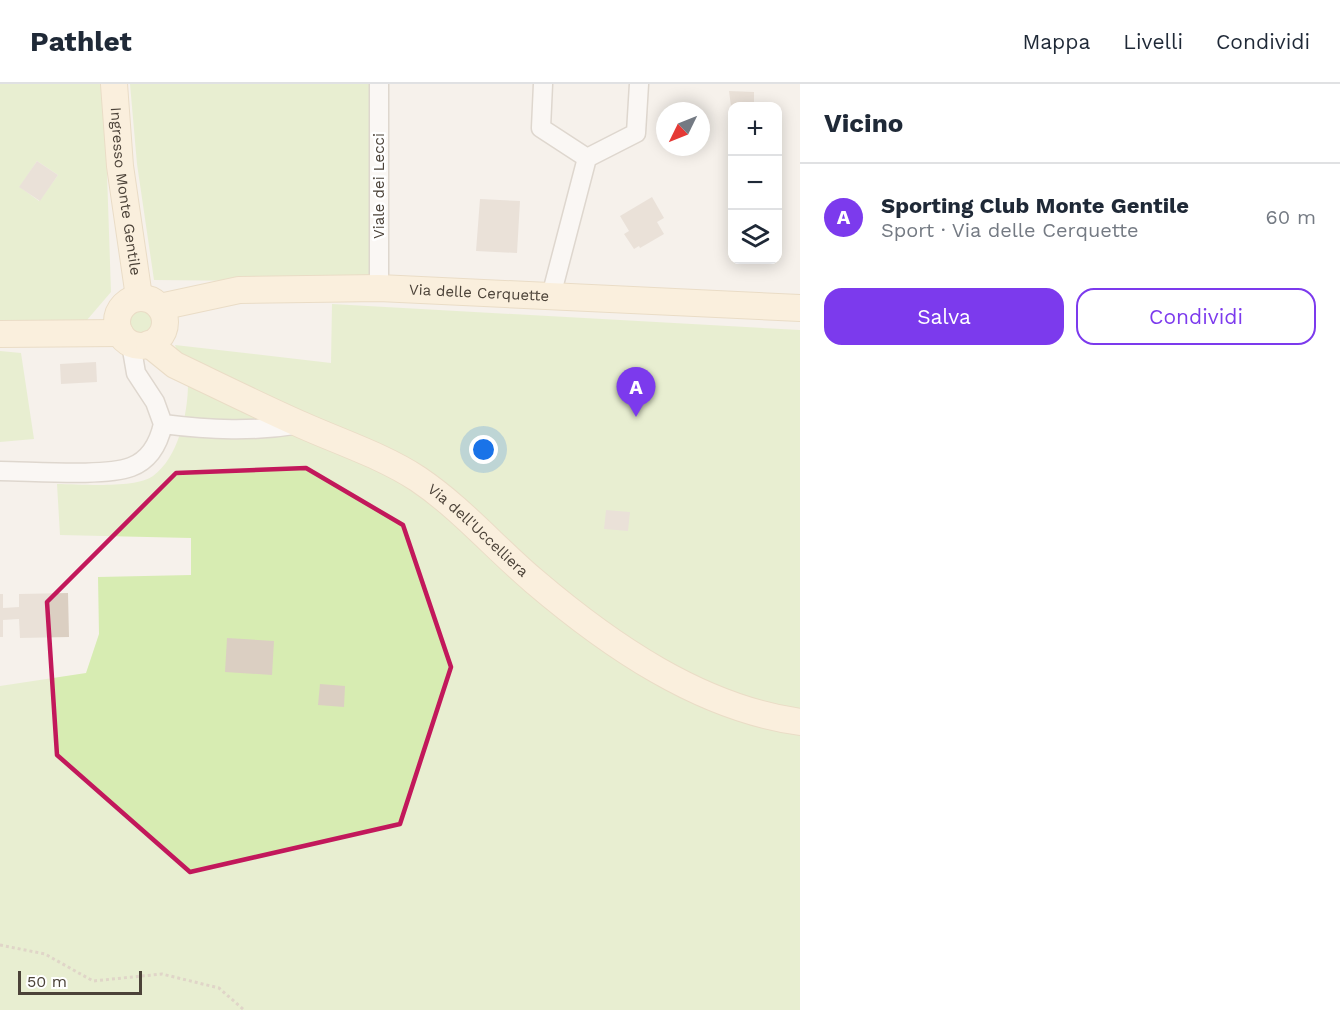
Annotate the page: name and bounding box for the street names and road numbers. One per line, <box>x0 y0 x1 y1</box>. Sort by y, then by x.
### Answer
street label: Ingresso Monte Gentile <box>107 107 145 277</box>
street label: Viale dei Lecci <box>370 133 388 239</box>
street label: Via delle Cerquette <box>409 280 550 305</box>
street label: Via dell'Uccelliera <box>424 480 532 581</box>

